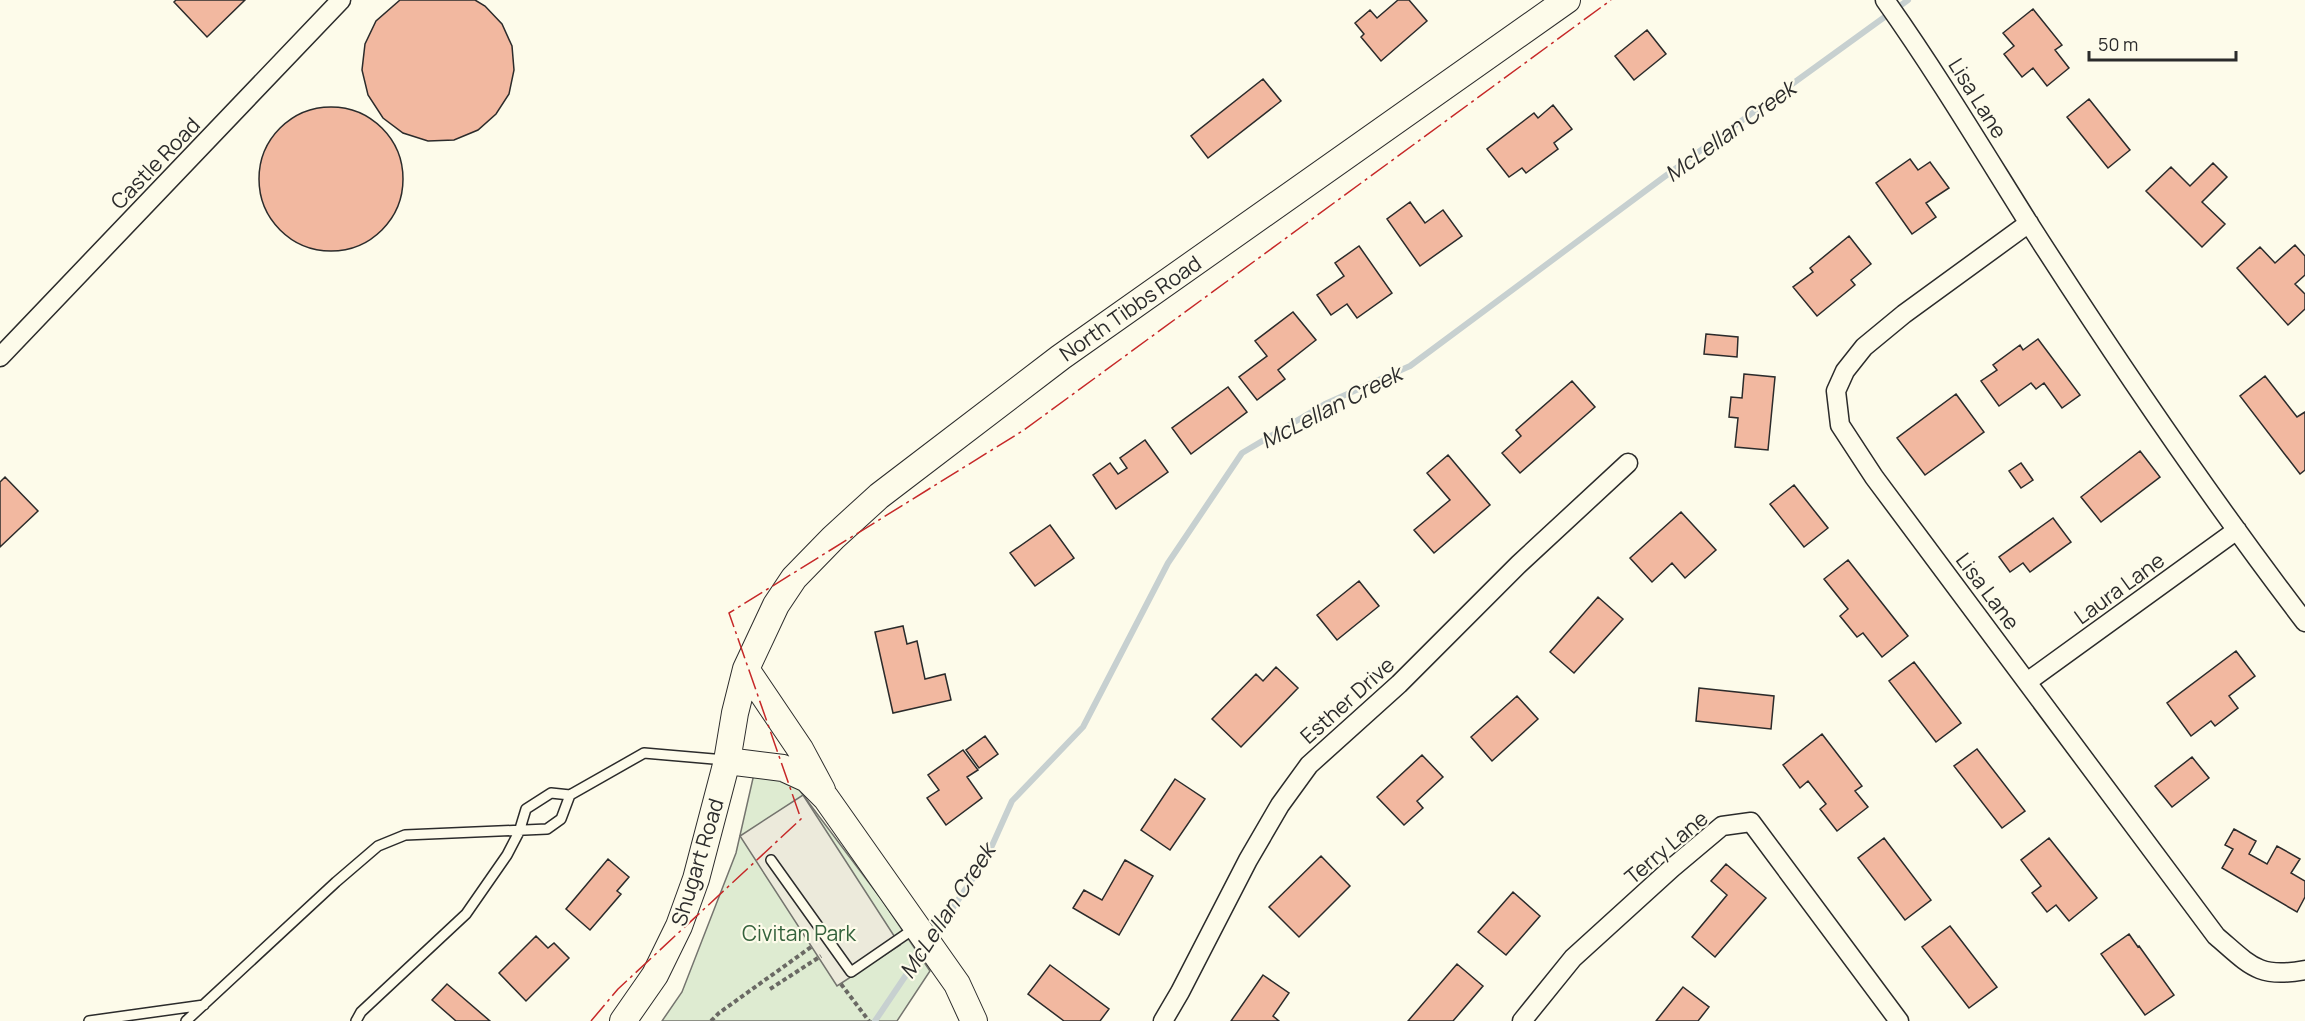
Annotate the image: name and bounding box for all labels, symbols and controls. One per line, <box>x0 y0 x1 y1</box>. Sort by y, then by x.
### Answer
scale bar <box>2089 24 2236 62</box>
text: 50 m <box>2098 32 2138 56</box>
street label: Lisa Lane <box>1942 53 2014 143</box>
water label: McLellan Creek <box>1659 72 1804 189</box>
street label: Castle Road <box>104 111 206 215</box>
street label: North Tibbs Road <box>1054 249 1206 367</box>
water label: McLellan Creek <box>1255 357 1410 456</box>
street label: Laura Lane <box>2068 546 2170 630</box>
street label: Lisa Lane <box>1950 547 2026 635</box>
street label: Esther Drive <box>1294 650 1400 750</box>
street label: Shugart Road <box>664 795 730 929</box>
street label: Terry Lane <box>1619 804 1713 890</box>
water label: McLellan Creek <box>892 835 1003 984</box>
park label: Civitan Park <box>742 919 857 947</box>

